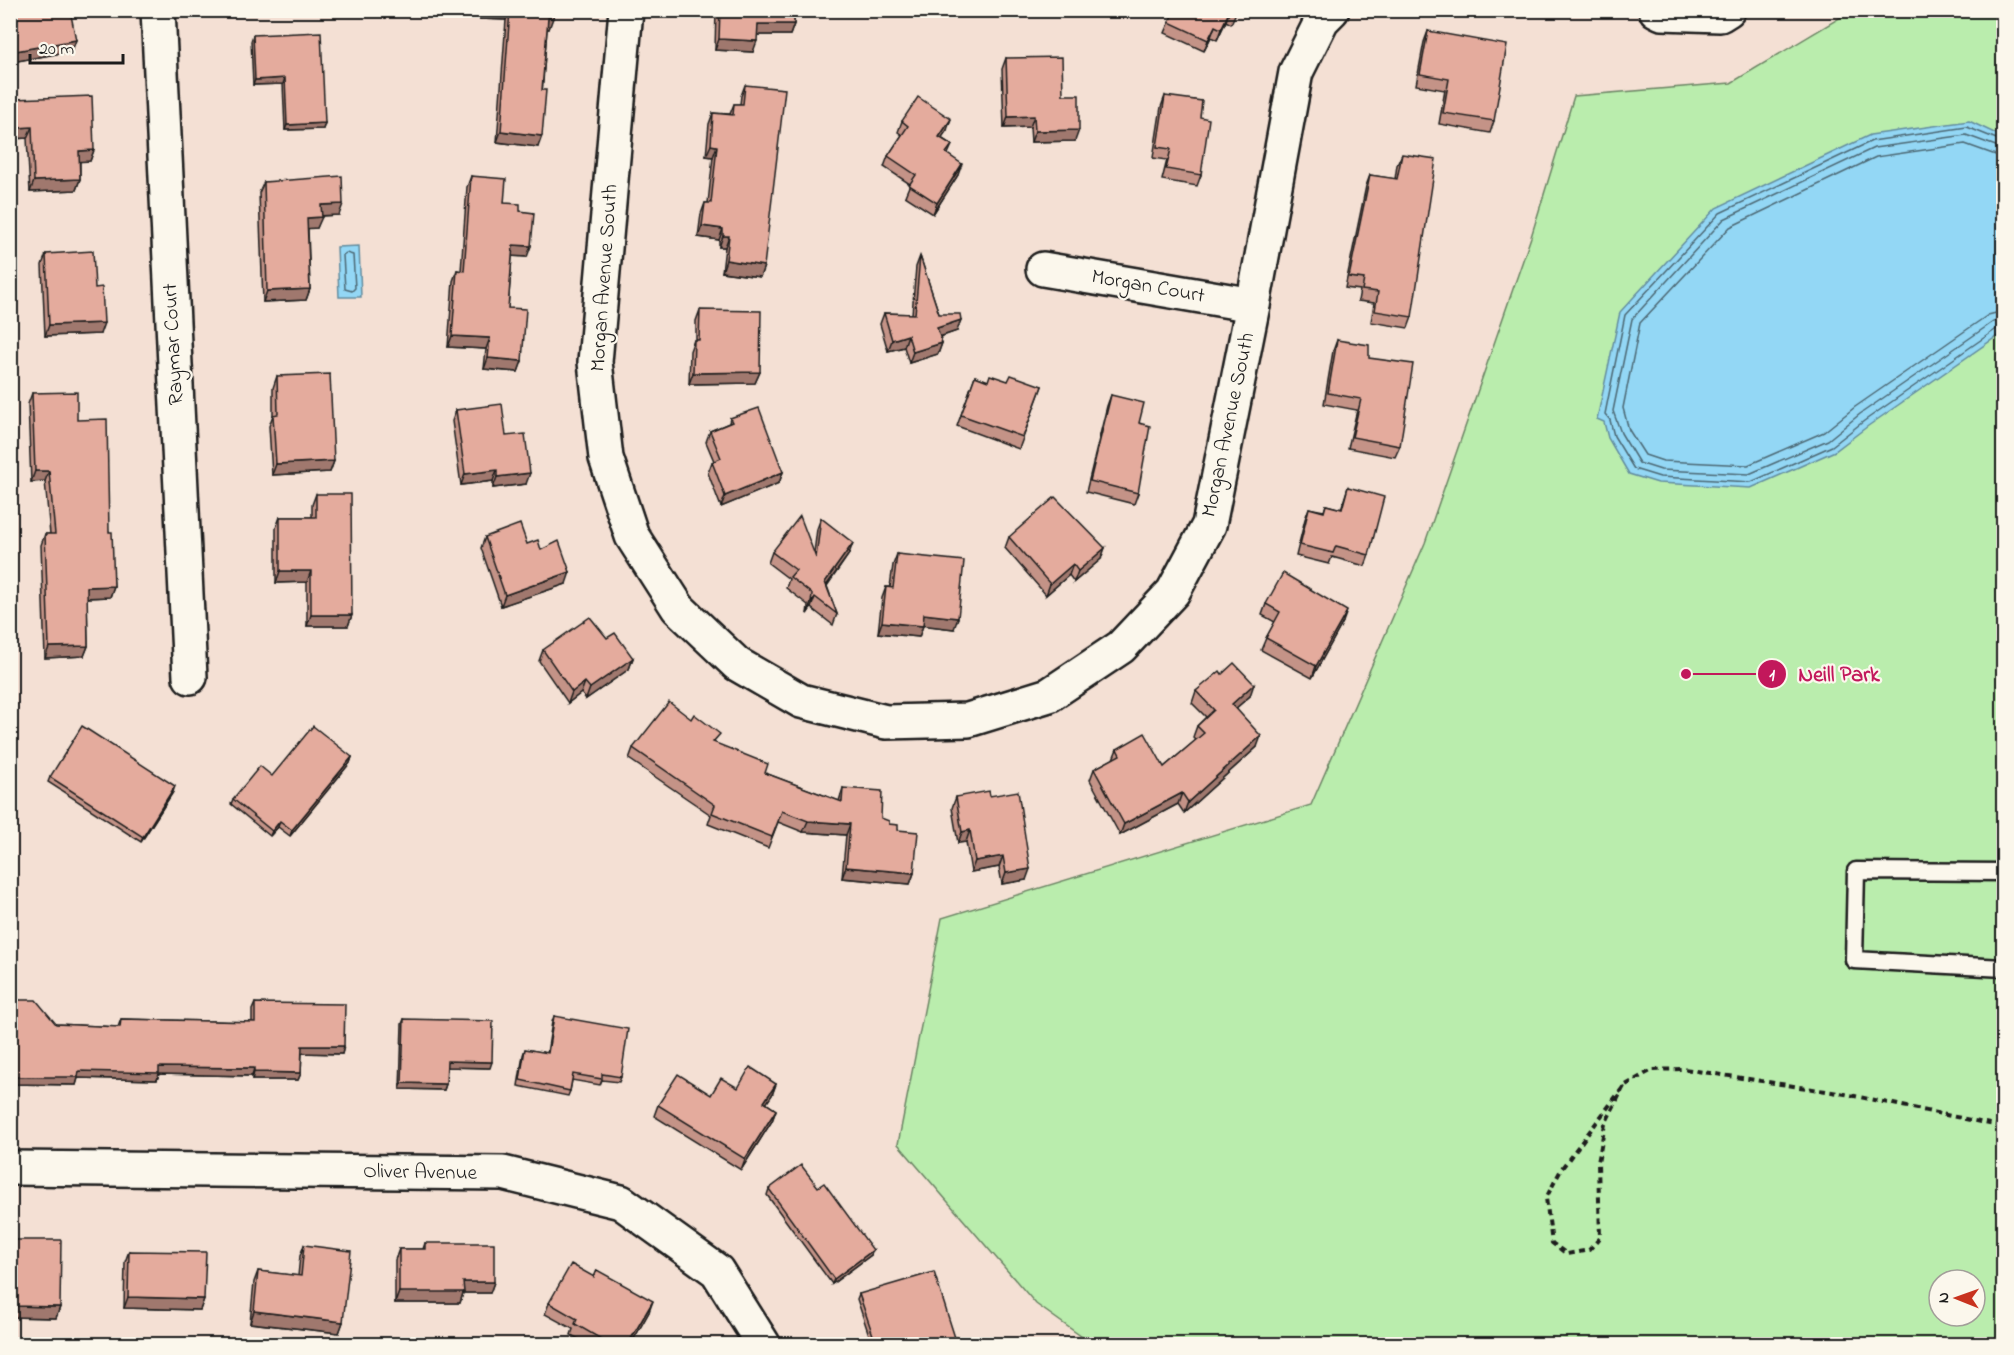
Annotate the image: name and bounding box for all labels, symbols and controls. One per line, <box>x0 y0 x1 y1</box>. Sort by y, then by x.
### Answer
scale bar <box>30 27 123 65</box>
text: 20 m <box>39 37 74 63</box>
street label: Morgan Avenue South <box>583 183 629 373</box>
street label: Morgan Court <box>1089 262 1207 314</box>
street label: Raymar Court <box>156 282 194 406</box>
street label: Morgan Avenue South <box>1195 330 1265 520</box>
callout: Neill Park <box>1757 654 1892 694</box>
text: Neill Park <box>1798 660 1881 692</box>
text: 1 <box>1769 663 1775 689</box>
street label: Oliver Avenue <box>363 1157 478 1189</box>
north arrow <box>1927 1268 1987 1328</box>
text: N <box>1932 1292 1956 1303</box>

